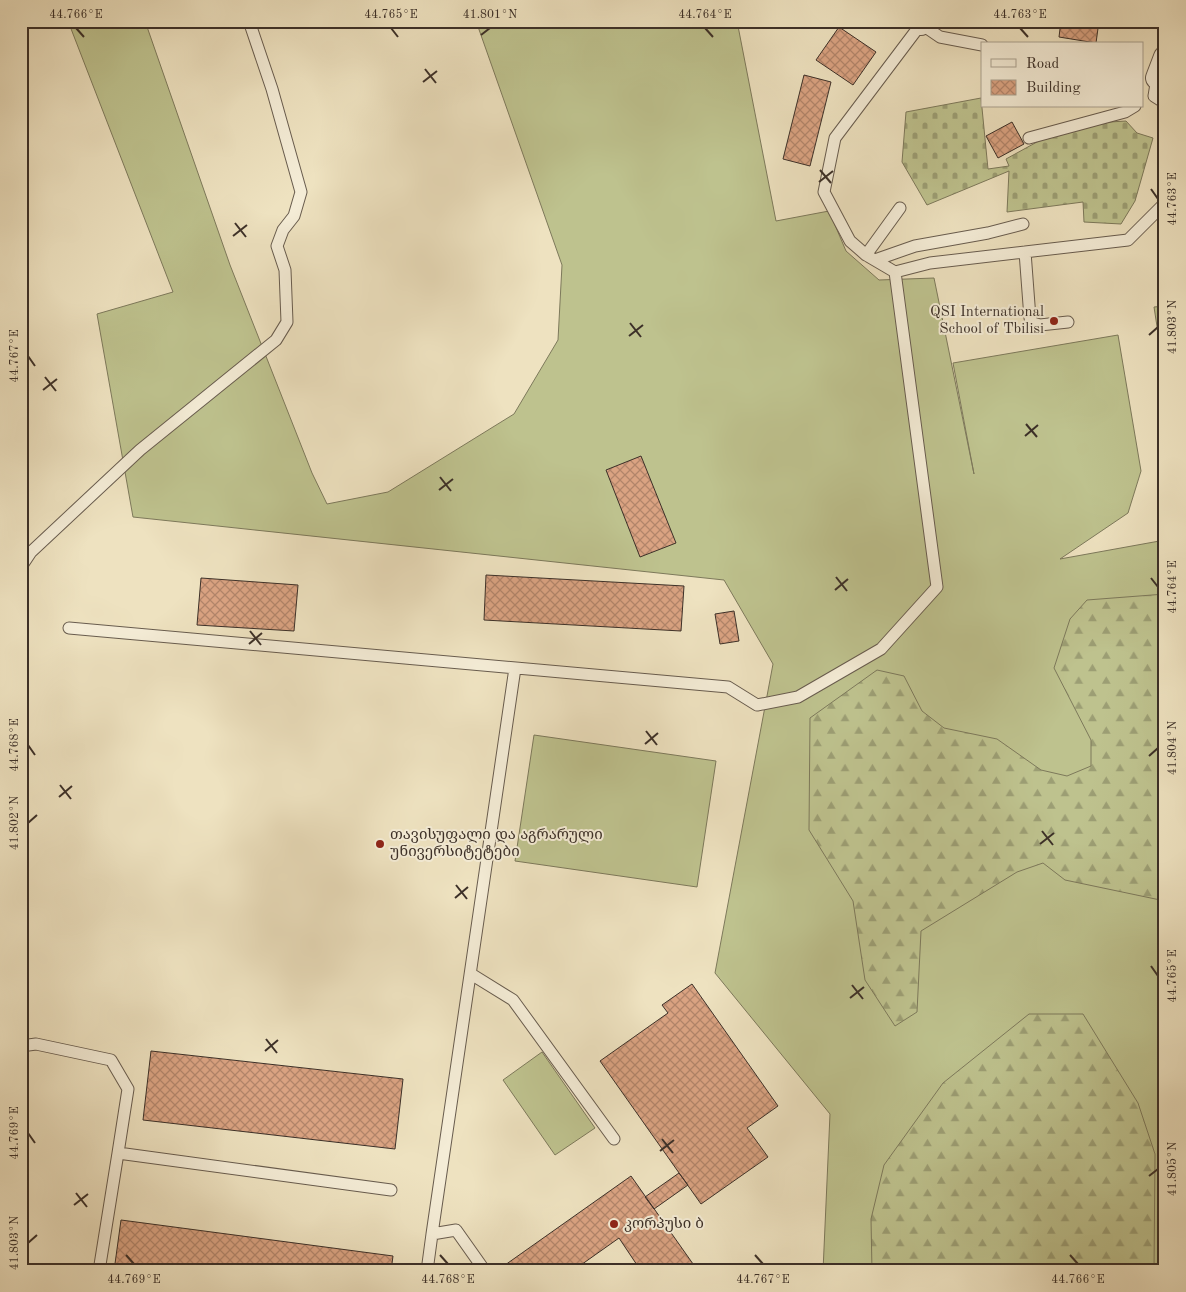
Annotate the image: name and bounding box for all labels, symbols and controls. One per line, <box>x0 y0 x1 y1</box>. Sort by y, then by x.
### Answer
text: 44.765°E <box>364 8 418 21</box>
text: 44.766°E <box>49 9 103 21</box>
text: 41.801°N <box>463 9 517 21</box>
text: 44.764°E <box>678 9 732 21</box>
text: 44.763°E <box>993 9 1047 21</box>
legend <box>981 42 1144 108</box>
text: Road <box>1026 57 1060 72</box>
text: Building <box>1026 81 1081 96</box>
text: 44.763°E <box>1167 172 1179 226</box>
text: 41.803°N <box>1167 300 1179 354</box>
place label: QSI International School of Tbilisi <box>930 305 1044 337</box>
marker: QSI International School of Tbilisi <box>1048 315 1060 327</box>
text: 44.767°E <box>9 329 21 383</box>
text: 44.764°E <box>1167 560 1179 614</box>
text: 44.768°E <box>9 718 21 772</box>
text: 41.804°N <box>1167 721 1179 775</box>
text: 41.802°N <box>9 796 21 850</box>
place label: თავისუფალი და აგრარული უნივერსიტეტები <box>390 828 603 860</box>
marker: თავისუფალი და აგრარული უნივერსიტეტები <box>374 838 386 850</box>
text: 44.765°E <box>1166 949 1179 1003</box>
text: 44.769°E <box>9 1106 21 1160</box>
text: 41.805°N <box>1166 1142 1179 1196</box>
text: 41.803°N <box>9 1216 21 1270</box>
place label: კორპუსი ბ <box>624 1217 704 1232</box>
marker: კორპუსი ბ <box>608 1218 620 1230</box>
text: 44.769°E <box>107 1274 161 1286</box>
text: 44.768°E <box>421 1274 475 1286</box>
text: 44.767°E <box>736 1274 790 1286</box>
text: 44.766°E <box>1051 1274 1105 1286</box>

